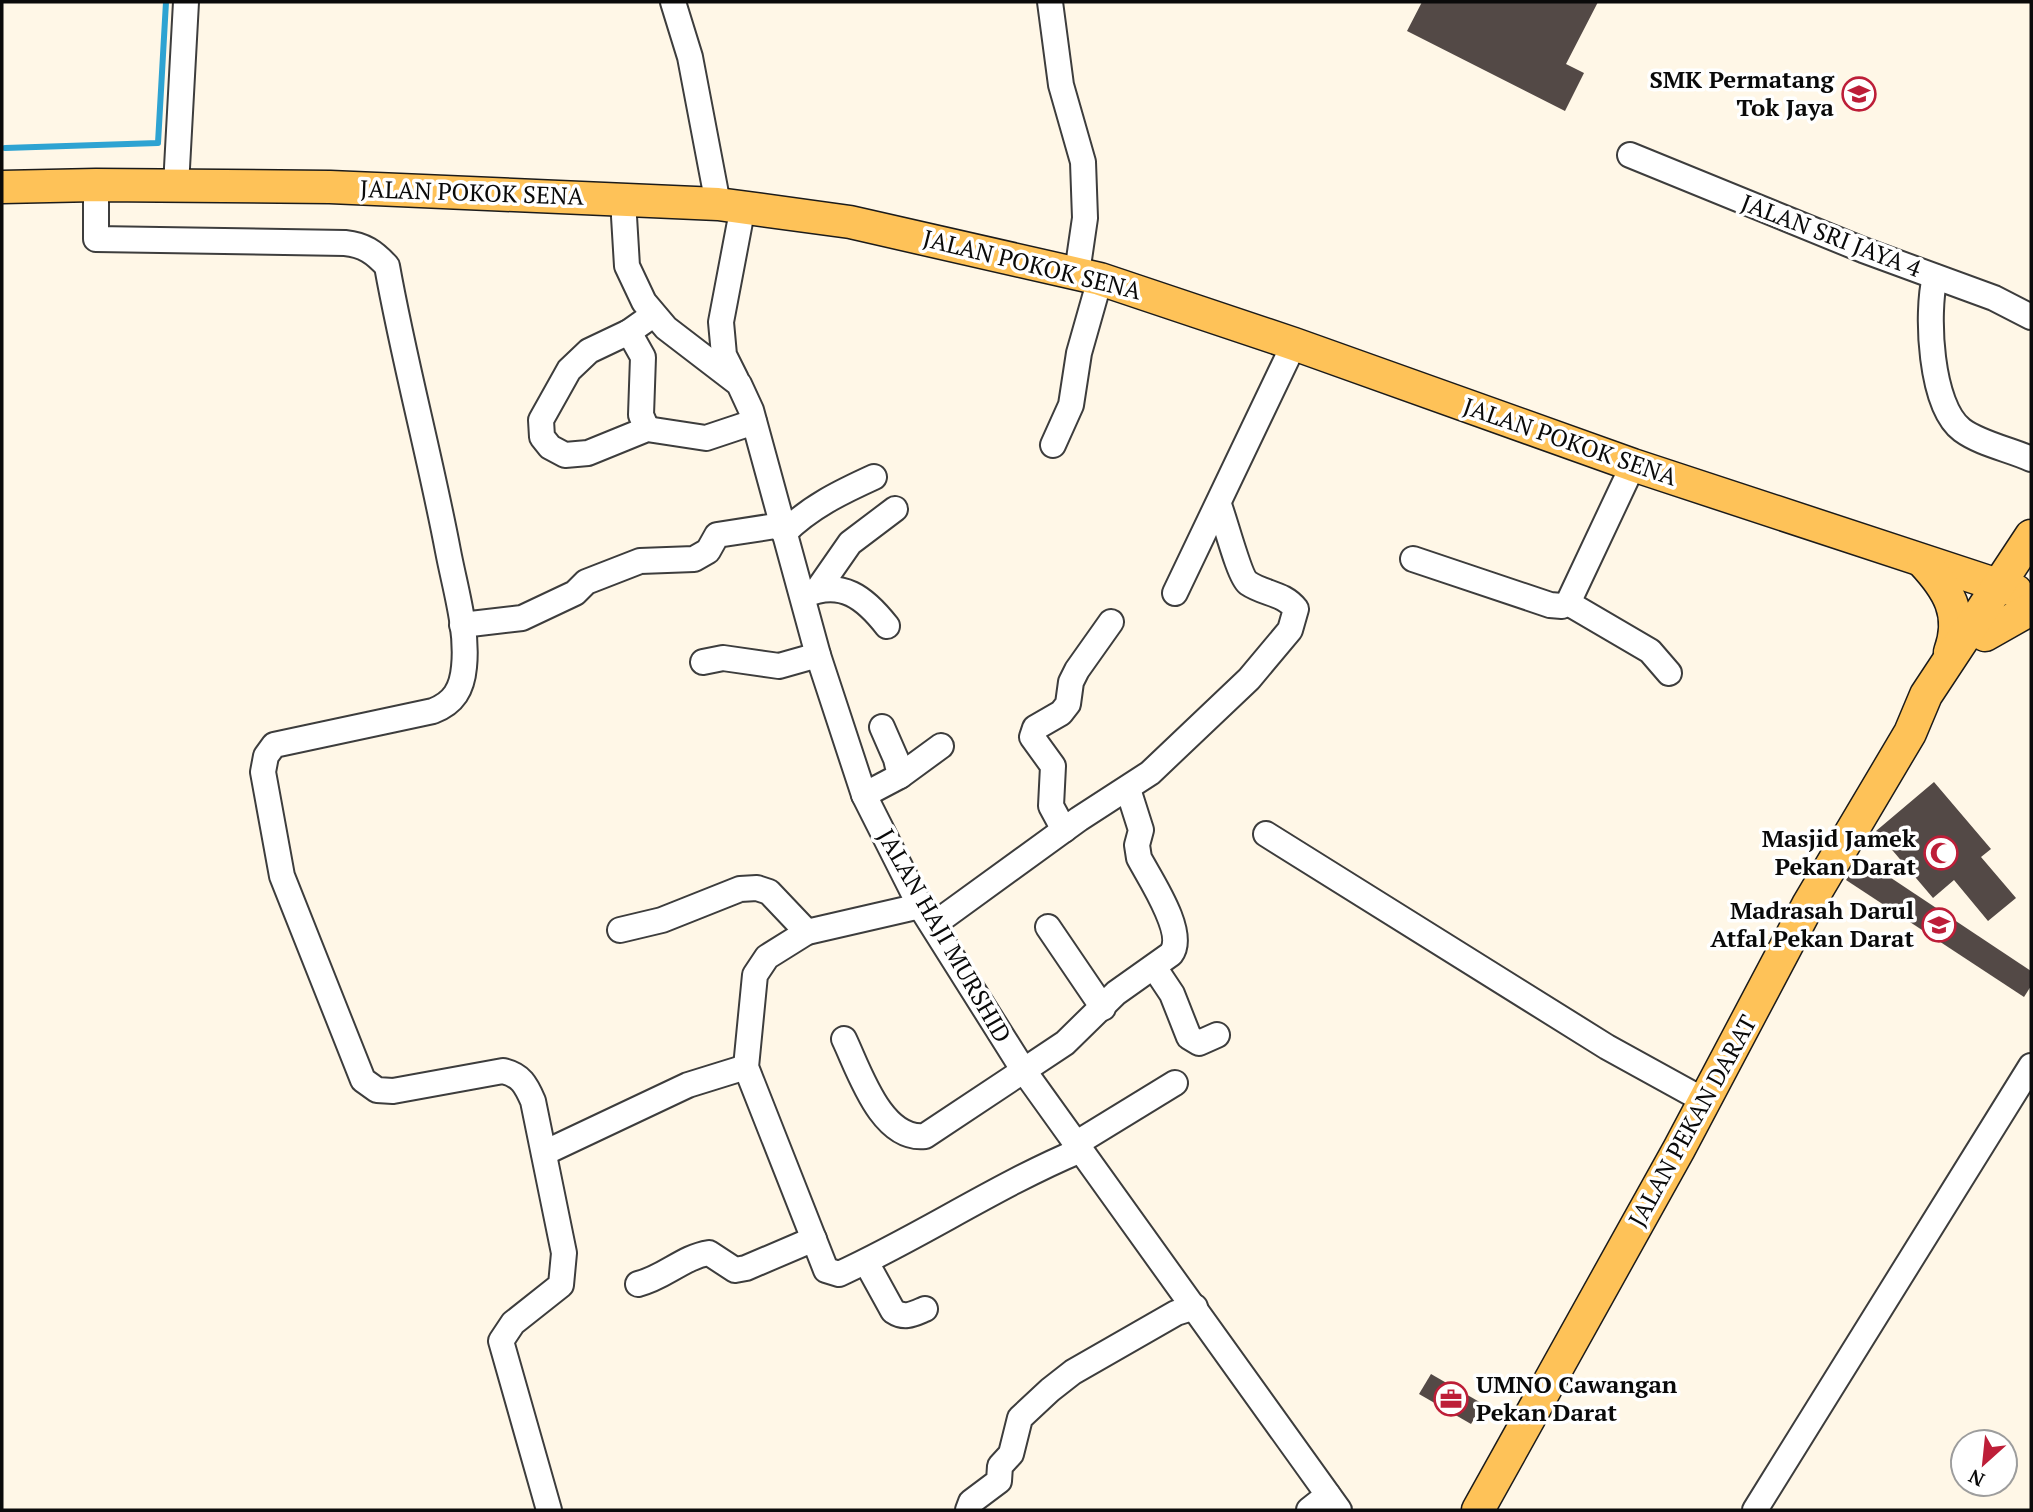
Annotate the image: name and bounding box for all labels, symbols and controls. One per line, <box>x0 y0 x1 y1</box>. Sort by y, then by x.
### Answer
place label: SMK Permatang Tok Jaya <box>1649 63 1835 123</box>
school or university icon: SMK Permatang Tok Jaya <box>1840 75 1878 113</box>
street label: JALAN POKOK SENA <box>360 172 585 212</box>
street label: JALAN SRI JAYA 4 <box>1737 186 1926 284</box>
street label: JALAN POKOK SENA <box>920 221 1145 307</box>
street label: JALAN POKOK SENA <box>1459 389 1682 493</box>
place label: Masjid Jamek Pekan Darat <box>1762 822 1916 882</box>
street label: JALAN HAJI MURSHID <box>871 823 1019 1048</box>
mosque icon: Masjid Jamek Pekan Darat <box>1922 834 1960 872</box>
place label: Madrasah Darul Atfal Pekan Darat <box>1710 894 1914 954</box>
school or university icon: Madrasah Darul Atfal Pekan Darat <box>1920 906 1958 944</box>
street label: JALAN PEKAN DARAT <box>1621 1009 1764 1232</box>
place label: UMNO Cawangan Pekan Darat <box>1476 1368 1678 1428</box>
office icon: UMNO Cawangan Pekan Darat <box>1432 1380 1470 1418</box>
north arrow <box>1949 1428 2019 1498</box>
text: N <box>1963 1464 1988 1493</box>

